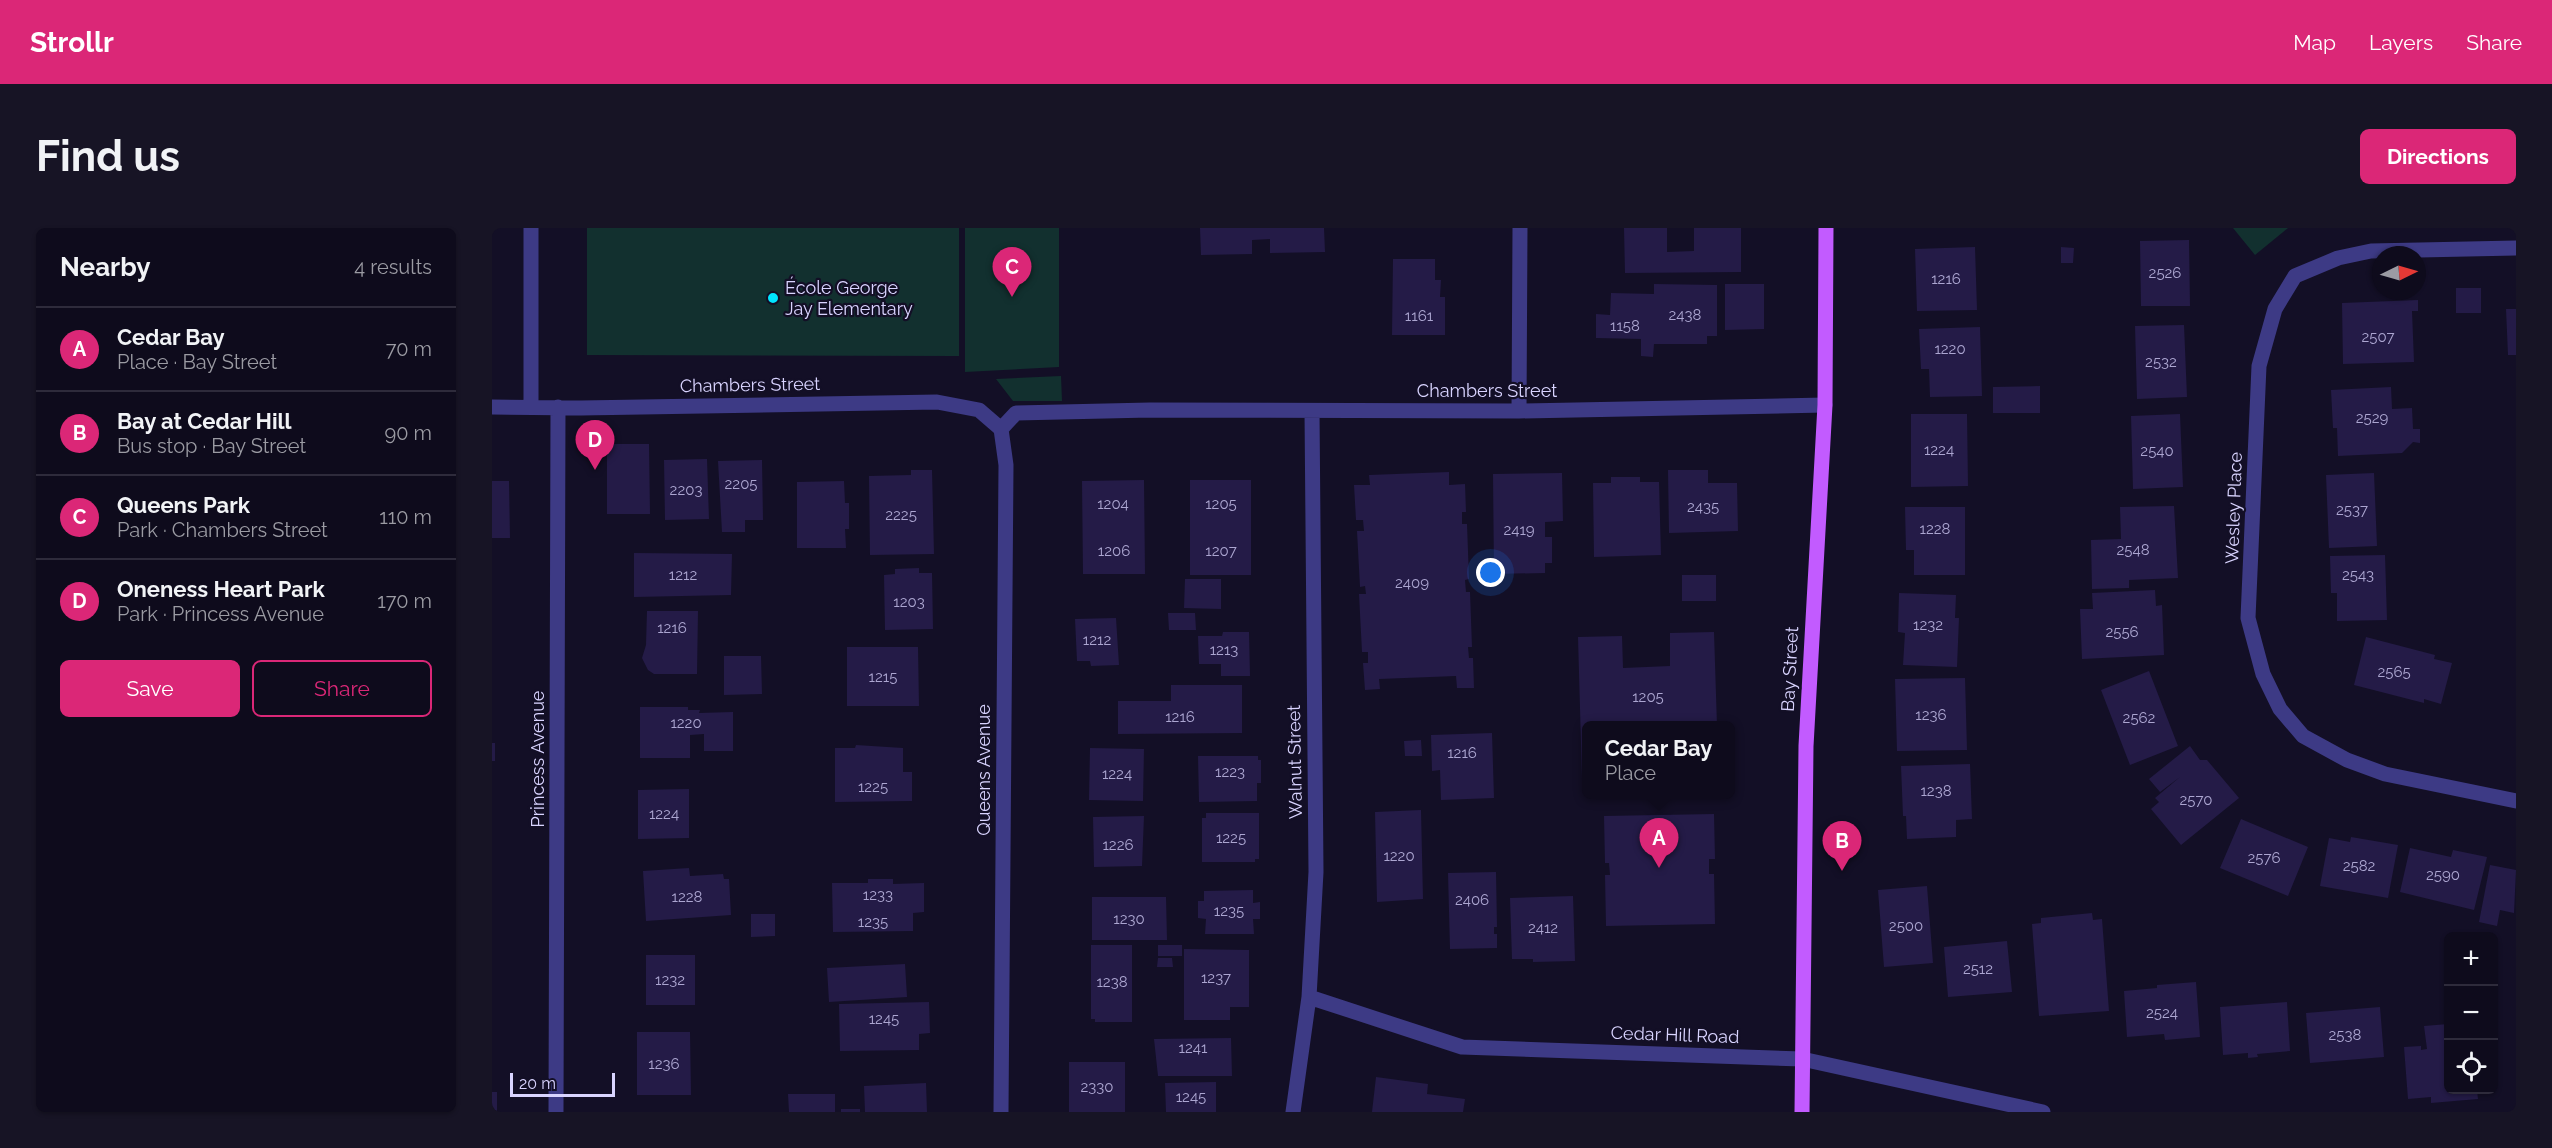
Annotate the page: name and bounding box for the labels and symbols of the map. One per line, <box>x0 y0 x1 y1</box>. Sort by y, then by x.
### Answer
north arrow <box>2372 246 2426 300</box>
pin: C <box>992 248 1032 297</box>
house number: 2526 <box>2149 264 2181 282</box>
house number: 1216 <box>1931 270 1961 288</box>
place label: École George Jay Elementary <box>785 276 913 319</box>
marker: École George Jay Elementary <box>766 291 780 305</box>
house number: 2438 <box>1669 306 1702 324</box>
house number: 1161 <box>1405 307 1434 325</box>
house number: 1158 <box>1610 317 1640 335</box>
house number: 2507 <box>2361 328 2395 346</box>
house number: 1220 <box>1934 340 1966 358</box>
house number: 2532 <box>2145 353 2177 371</box>
street label: Chambers Street <box>680 373 820 396</box>
street label: Chambers Street <box>1417 380 1557 401</box>
house number: 2529 <box>2356 409 2389 427</box>
pin: D <box>576 420 614 470</box>
house number: 1224 <box>1924 441 1954 459</box>
house number: 2540 <box>2140 442 2174 460</box>
street label: Wesley Place <box>2221 451 2246 564</box>
house number: 2205 <box>725 475 758 493</box>
house number: 2203 <box>670 481 702 499</box>
house number: 1204 <box>1097 495 1129 513</box>
house number: 1205 <box>1205 495 1237 513</box>
house number: 2435 <box>1687 498 1719 516</box>
house number: 2537 <box>2336 501 2368 519</box>
house number: 2225 <box>885 506 917 524</box>
house number: 1228 <box>1920 520 1951 538</box>
house number: 2419 <box>1503 521 1535 539</box>
house number: 2548 <box>2116 541 2150 559</box>
house number: 1206 <box>1098 542 1130 560</box>
house number: 1207 <box>1205 542 1237 560</box>
your location <box>1476 558 1505 587</box>
house number: 1212 <box>669 566 697 584</box>
house number: 2543 <box>2342 566 2374 584</box>
house number: 2409 <box>1395 574 1429 592</box>
house number: 1203 <box>893 593 925 611</box>
house number: 1232 <box>1913 616 1943 634</box>
house number: 1216 <box>657 619 687 637</box>
house number: 2556 <box>2105 623 2139 641</box>
street label: Bay Street <box>1777 626 1802 712</box>
house number: 1212 <box>1083 631 1111 649</box>
house number: 1213 <box>1210 641 1238 659</box>
house number: 2565 <box>2377 663 2411 681</box>
house number: 1215 <box>869 668 897 686</box>
house number: 1205 <box>1632 688 1664 706</box>
street label: Princess Avenue <box>527 690 548 827</box>
street label: Queens Avenue <box>973 704 994 836</box>
street label: Walnut Street <box>1283 705 1306 819</box>
house number: 1236 <box>1915 706 1947 724</box>
house number: 1216 <box>1165 708 1195 726</box>
house number: 2562 <box>2123 709 2156 727</box>
house number: 1220 <box>670 714 702 732</box>
house number: 1216 <box>1447 744 1477 762</box>
house number: 1223 <box>1215 763 1245 781</box>
house number: 1224 <box>1102 765 1132 783</box>
house number: 1225 <box>858 778 888 796</box>
house number: 1238 <box>1920 782 1952 800</box>
house number: 2570 <box>2179 791 2213 809</box>
house number: 1224 <box>649 805 679 823</box>
pin: A <box>1640 818 1678 868</box>
pin: B <box>1822 822 1862 871</box>
house number: 1225 <box>1216 829 1246 847</box>
house number: 1226 <box>1102 836 1134 854</box>
house number: 1220 <box>1383 847 1415 865</box>
house number: 2576 <box>2247 849 2281 867</box>
house number: 2582 <box>2343 857 2376 875</box>
house number: 2590 <box>2426 866 2460 884</box>
house number: 1233 <box>863 886 893 904</box>
house number: 1228 <box>672 888 703 906</box>
house number: 2406 <box>1455 891 1489 909</box>
house number: 1235 <box>1214 902 1244 920</box>
house number: 1230 <box>1113 910 1145 928</box>
house number: 1235 <box>858 913 888 931</box>
house number: 2500 <box>1889 917 1923 935</box>
house number: 2412 <box>1528 919 1558 937</box>
house number: 2512 <box>1963 960 1993 978</box>
house number: 1237 <box>1201 969 1231 987</box>
house number: 1232 <box>655 971 685 989</box>
house number: 1238 <box>1096 973 1128 991</box>
house number: 2524 <box>2146 1004 2178 1022</box>
house number: 1245 <box>869 1010 899 1028</box>
street label: Cedar Hill Road <box>1610 1022 1740 1047</box>
house number: 2538 <box>2329 1026 2362 1044</box>
house number: 1241 <box>1179 1039 1208 1057</box>
house number: 1236 <box>648 1055 680 1073</box>
scale bar <box>510 1070 615 1098</box>
house number: 2330 <box>1080 1078 1114 1096</box>
house number: 1245 <box>1176 1088 1206 1106</box>

